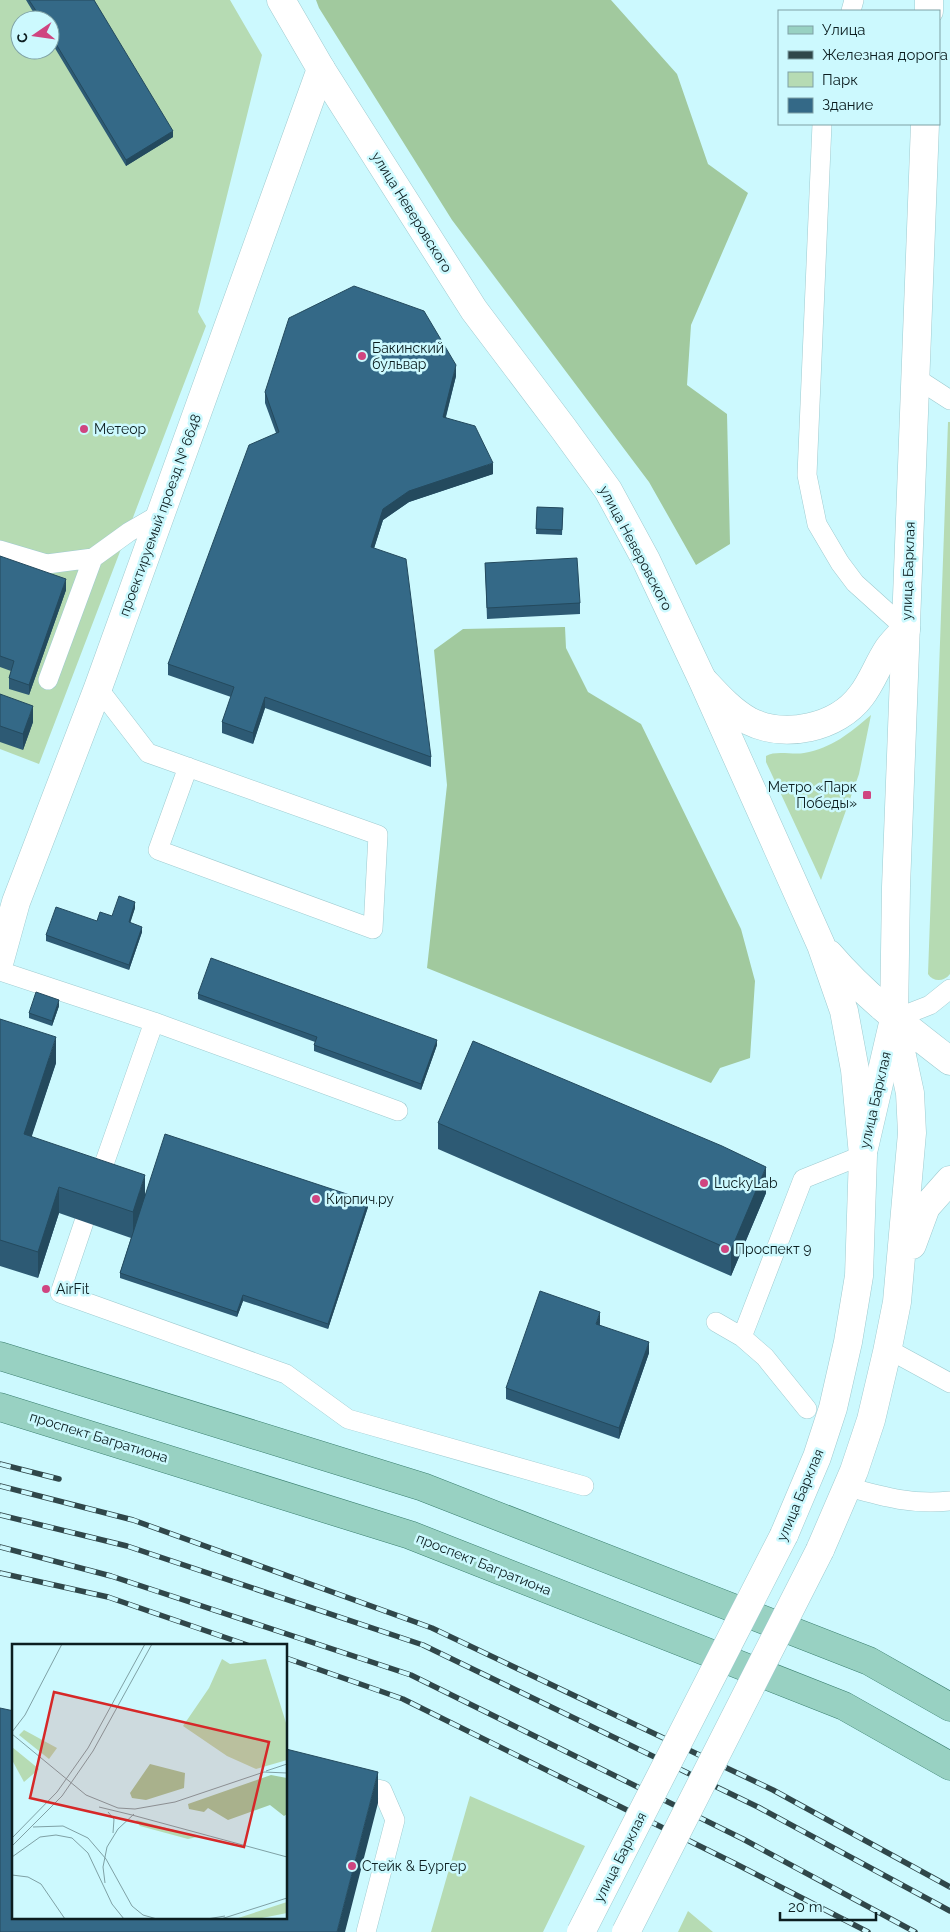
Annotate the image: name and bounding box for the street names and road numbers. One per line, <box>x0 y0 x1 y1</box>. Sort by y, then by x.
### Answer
street label: улица Неверовского <box>368 149 456 275</box>
street label: проектируемый проезд № 6648 <box>116 412 204 618</box>
street label: улица Неверовского <box>596 483 676 613</box>
street label: улица Барклая <box>898 521 918 621</box>
street label: улица Барклая <box>856 1050 894 1150</box>
street label: проспект Багратиона <box>28 1408 170 1466</box>
street label: улица Барклая <box>773 1446 827 1544</box>
street label: проспект Багратиона <box>414 1530 554 1598</box>
street label: улица Барклая <box>590 1809 650 1905</box>

